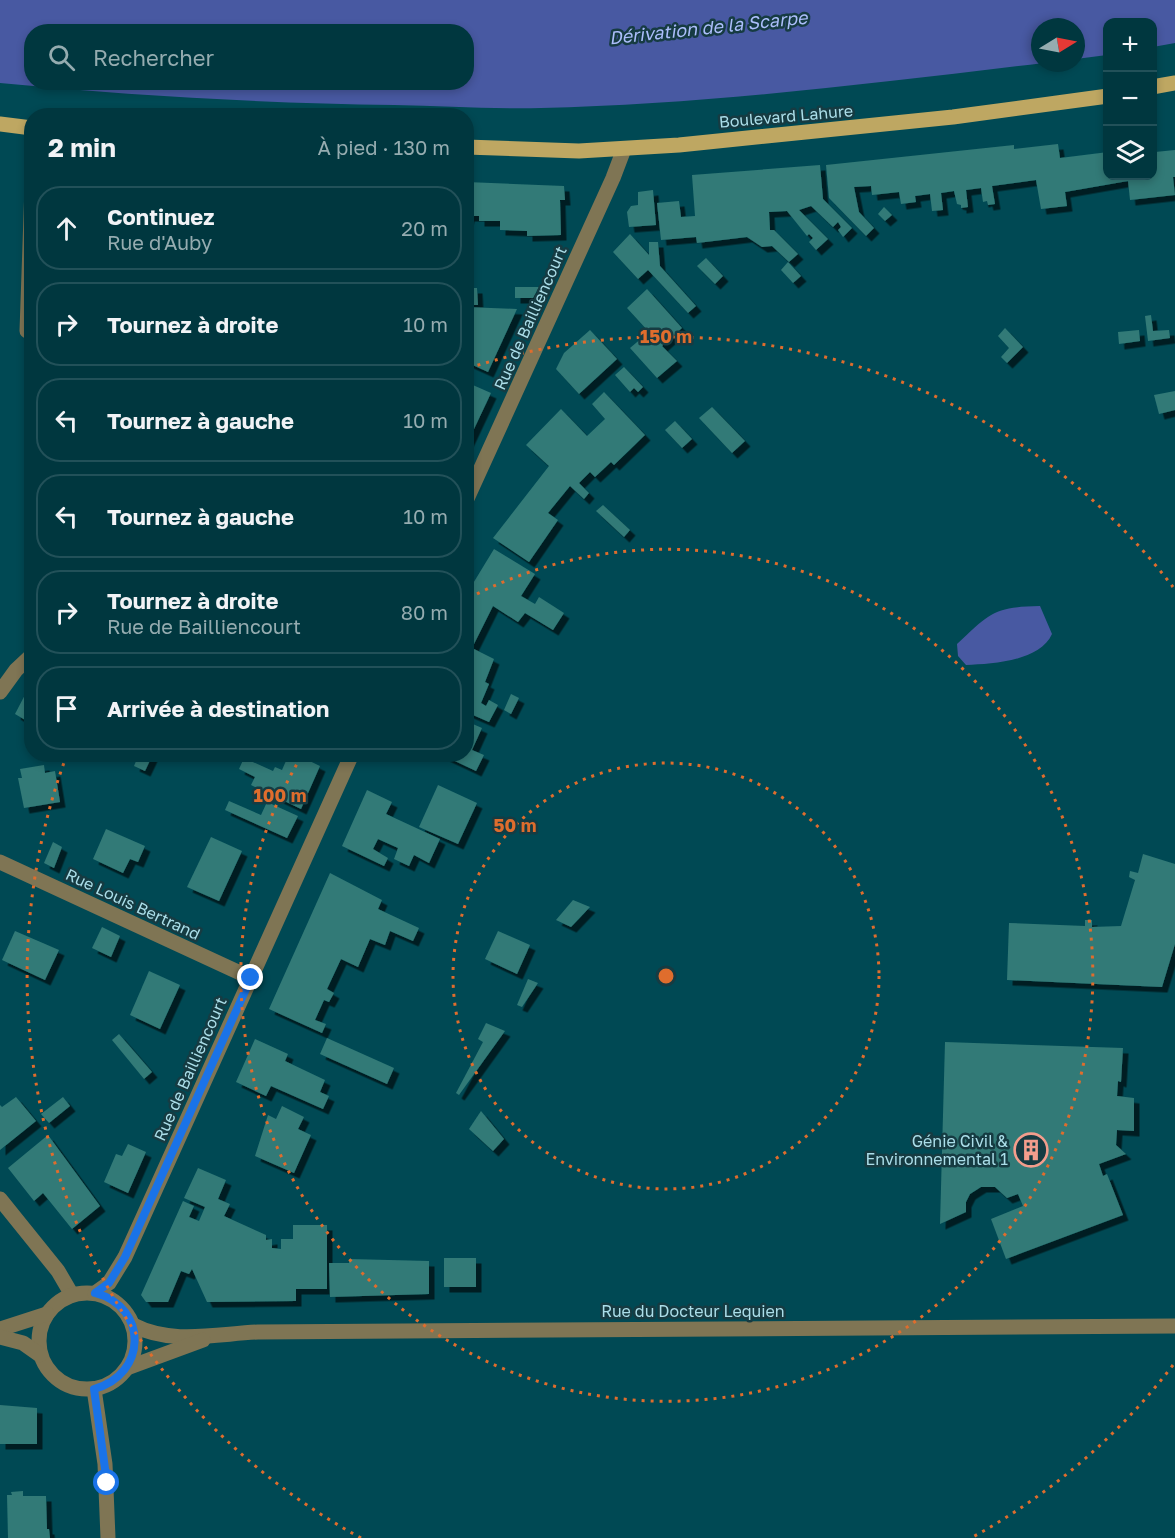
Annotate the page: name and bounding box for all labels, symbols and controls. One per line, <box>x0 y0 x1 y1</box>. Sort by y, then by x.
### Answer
water label: Dérivation de la Scarpe <box>608 5 810 48</box>
north arrow <box>1031 18 1085 72</box>
map controls <box>1103 18 1157 180</box>
button: + <box>1103 18 1157 72</box>
search box <box>24 24 474 90</box>
icon: search <box>45 41 78 74</box>
text: Rechercher <box>93 44 214 71</box>
button: − <box>1103 72 1157 126</box>
street label: Boulevard Lahure <box>718 100 854 132</box>
button: layers <box>1103 126 1157 180</box>
text: 2 min <box>48 132 116 163</box>
text: À pied · 130 m <box>318 135 450 159</box>
text: Continuez <box>107 203 214 230</box>
icon: ahead <box>50 212 83 245</box>
text: 20 m <box>401 216 448 240</box>
text: Rue d'Auby <box>107 230 212 254</box>
street label: Rue de Bailliencourt <box>489 243 571 393</box>
icon: right <box>50 308 83 341</box>
text: Tournez à droite <box>107 311 278 338</box>
text: 10 m <box>403 312 448 336</box>
text: 150 m <box>640 325 692 347</box>
icon: left <box>50 404 83 437</box>
text: Tournez à gauche <box>107 407 294 434</box>
text: 10 m <box>403 408 448 432</box>
icon: left <box>50 500 83 533</box>
text: Tournez à gauche <box>107 503 294 530</box>
text: 10 m <box>403 504 448 528</box>
text: Tournez à droite <box>107 587 278 614</box>
icon: right <box>50 596 83 629</box>
text: 80 m <box>401 600 448 624</box>
text: Rue de Bailliencourt <box>107 614 301 638</box>
icon: arrive <box>50 692 83 725</box>
text: Arrivée à destination <box>107 695 329 722</box>
text: 100 m <box>254 784 306 806</box>
text: 50 m <box>494 814 536 836</box>
street label: Rue Louis Bertrand <box>62 864 204 944</box>
route end <box>237 964 263 990</box>
centre of rings <box>656 966 676 986</box>
street label: Rue de Bailliencourt <box>149 994 231 1144</box>
place label: Génie Civil & Environnemental 1 <box>865 1131 1008 1169</box>
building icon: Génie Civil & Environnemental 1 <box>1013 1132 1049 1168</box>
street label: Rue du Docteur Lequien <box>601 1301 785 1321</box>
route start <box>93 1469 119 1495</box>

